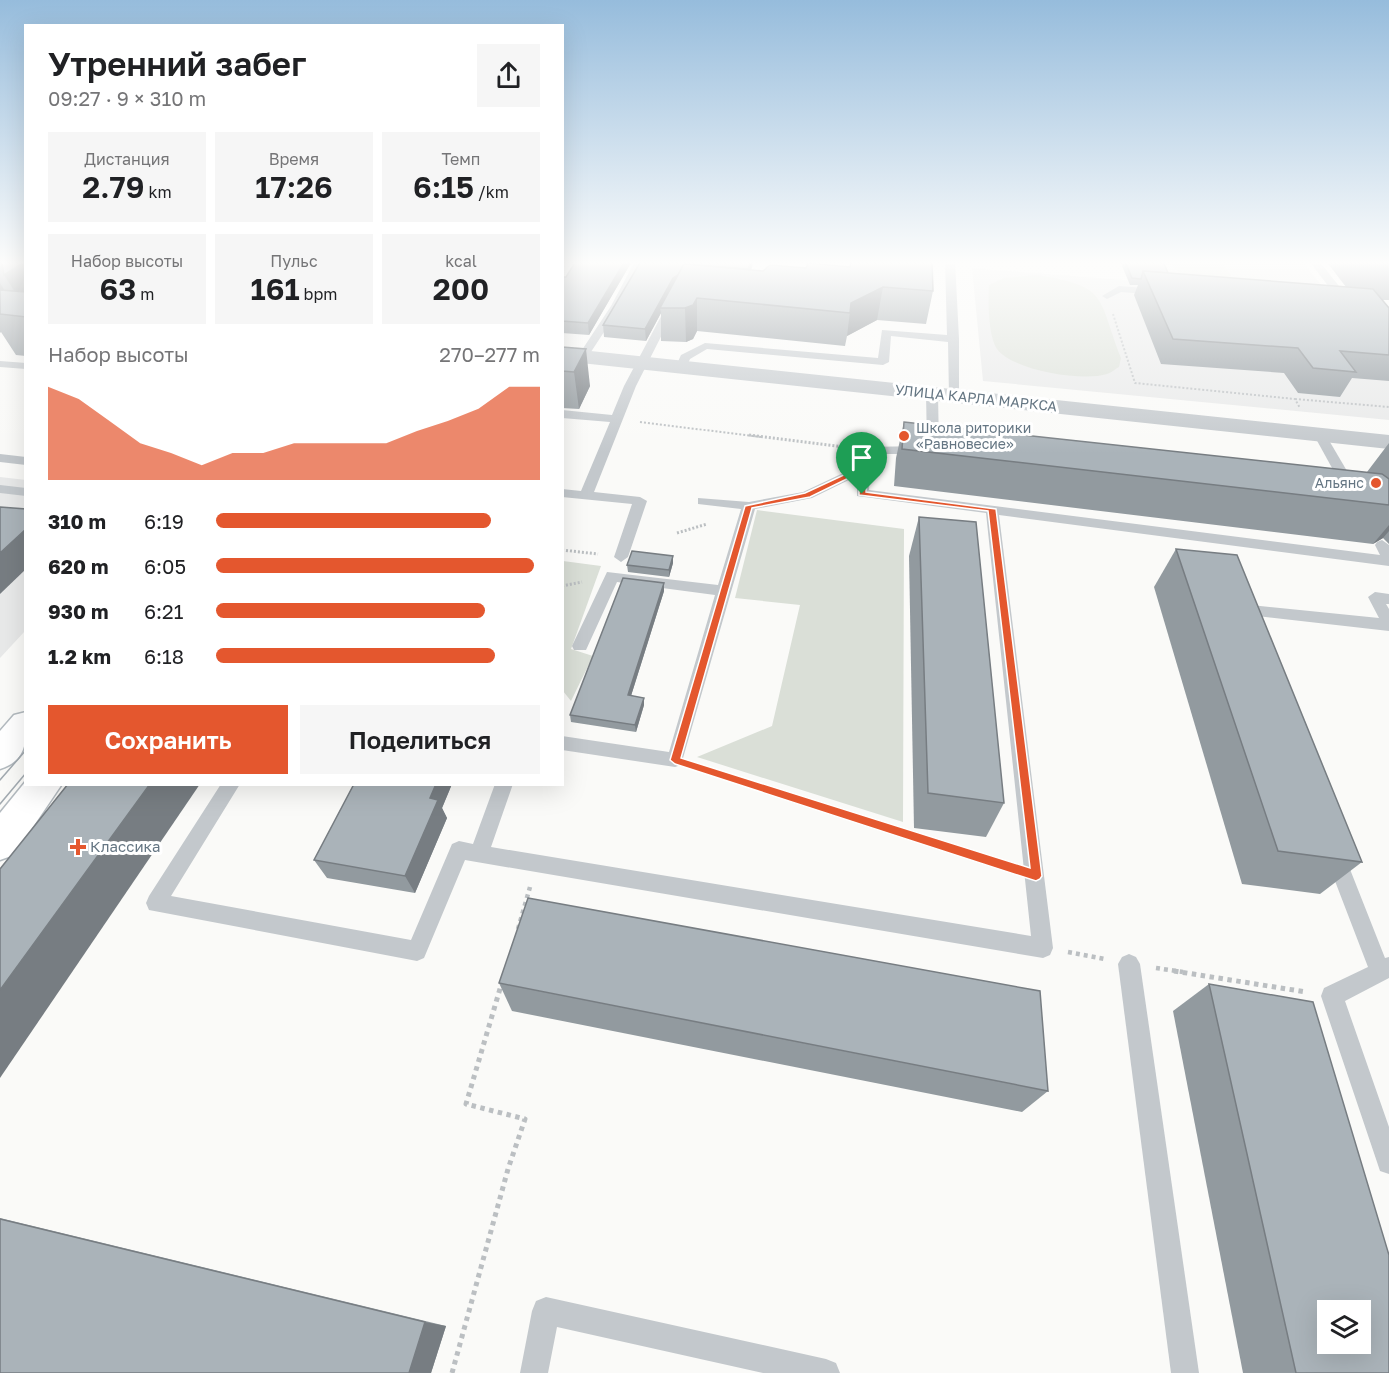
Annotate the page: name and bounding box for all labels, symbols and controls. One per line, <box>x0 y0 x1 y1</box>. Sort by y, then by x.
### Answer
text: Утренний забег <box>48 44 306 83</box>
button: share <box>477 44 540 107</box>
text: 09:27 · 9 × 310 m <box>48 86 206 110</box>
text: Дистанция <box>84 149 170 169</box>
text: Время <box>269 149 319 169</box>
text: Темп <box>442 149 480 169</box>
text: 2.79 <box>82 169 145 205</box>
text: 17:26 <box>255 169 333 205</box>
text: 6:15 <box>413 169 474 205</box>
text: km <box>145 182 172 202</box>
text: /km <box>474 182 509 202</box>
text: Набор высоты <box>71 251 183 271</box>
text: Пульс <box>270 251 318 271</box>
text: kcal <box>445 251 477 271</box>
text: 63 <box>99 271 136 307</box>
text: 161 <box>251 271 300 307</box>
text: 200 <box>433 271 489 307</box>
text: m <box>136 284 155 304</box>
text: bpm <box>300 284 337 304</box>
text: Набор высоты <box>48 342 189 366</box>
text: 270–277 m <box>439 342 540 366</box>
street label: УЛИЦА КАРЛА МАРКСА <box>894 381 1058 415</box>
place label: Школа риторики «Равновесие» <box>916 419 1031 452</box>
marker: Школа риторики «Равновесие» <box>897 429 911 443</box>
pin <box>836 432 887 494</box>
icon: arrive <box>845 441 878 474</box>
place label: Альянс <box>1315 474 1364 491</box>
marker: Альянс <box>1369 476 1383 490</box>
text: 310 m <box>48 509 106 533</box>
text: 6:19 <box>144 509 184 533</box>
text: 620 m <box>48 554 108 578</box>
text: 6:05 <box>144 554 186 578</box>
text: 930 m <box>48 599 108 623</box>
text: 6:21 <box>144 599 183 623</box>
text: 1.2 km <box>48 644 111 668</box>
text: 6:18 <box>144 644 184 668</box>
button: Сохранить <box>48 705 288 774</box>
button: Поделиться <box>300 705 540 774</box>
place label: Классика <box>90 837 161 855</box>
marker: Классика <box>71 840 85 854</box>
map controls <box>1317 1300 1371 1354</box>
button: layers <box>1317 1300 1371 1354</box>

